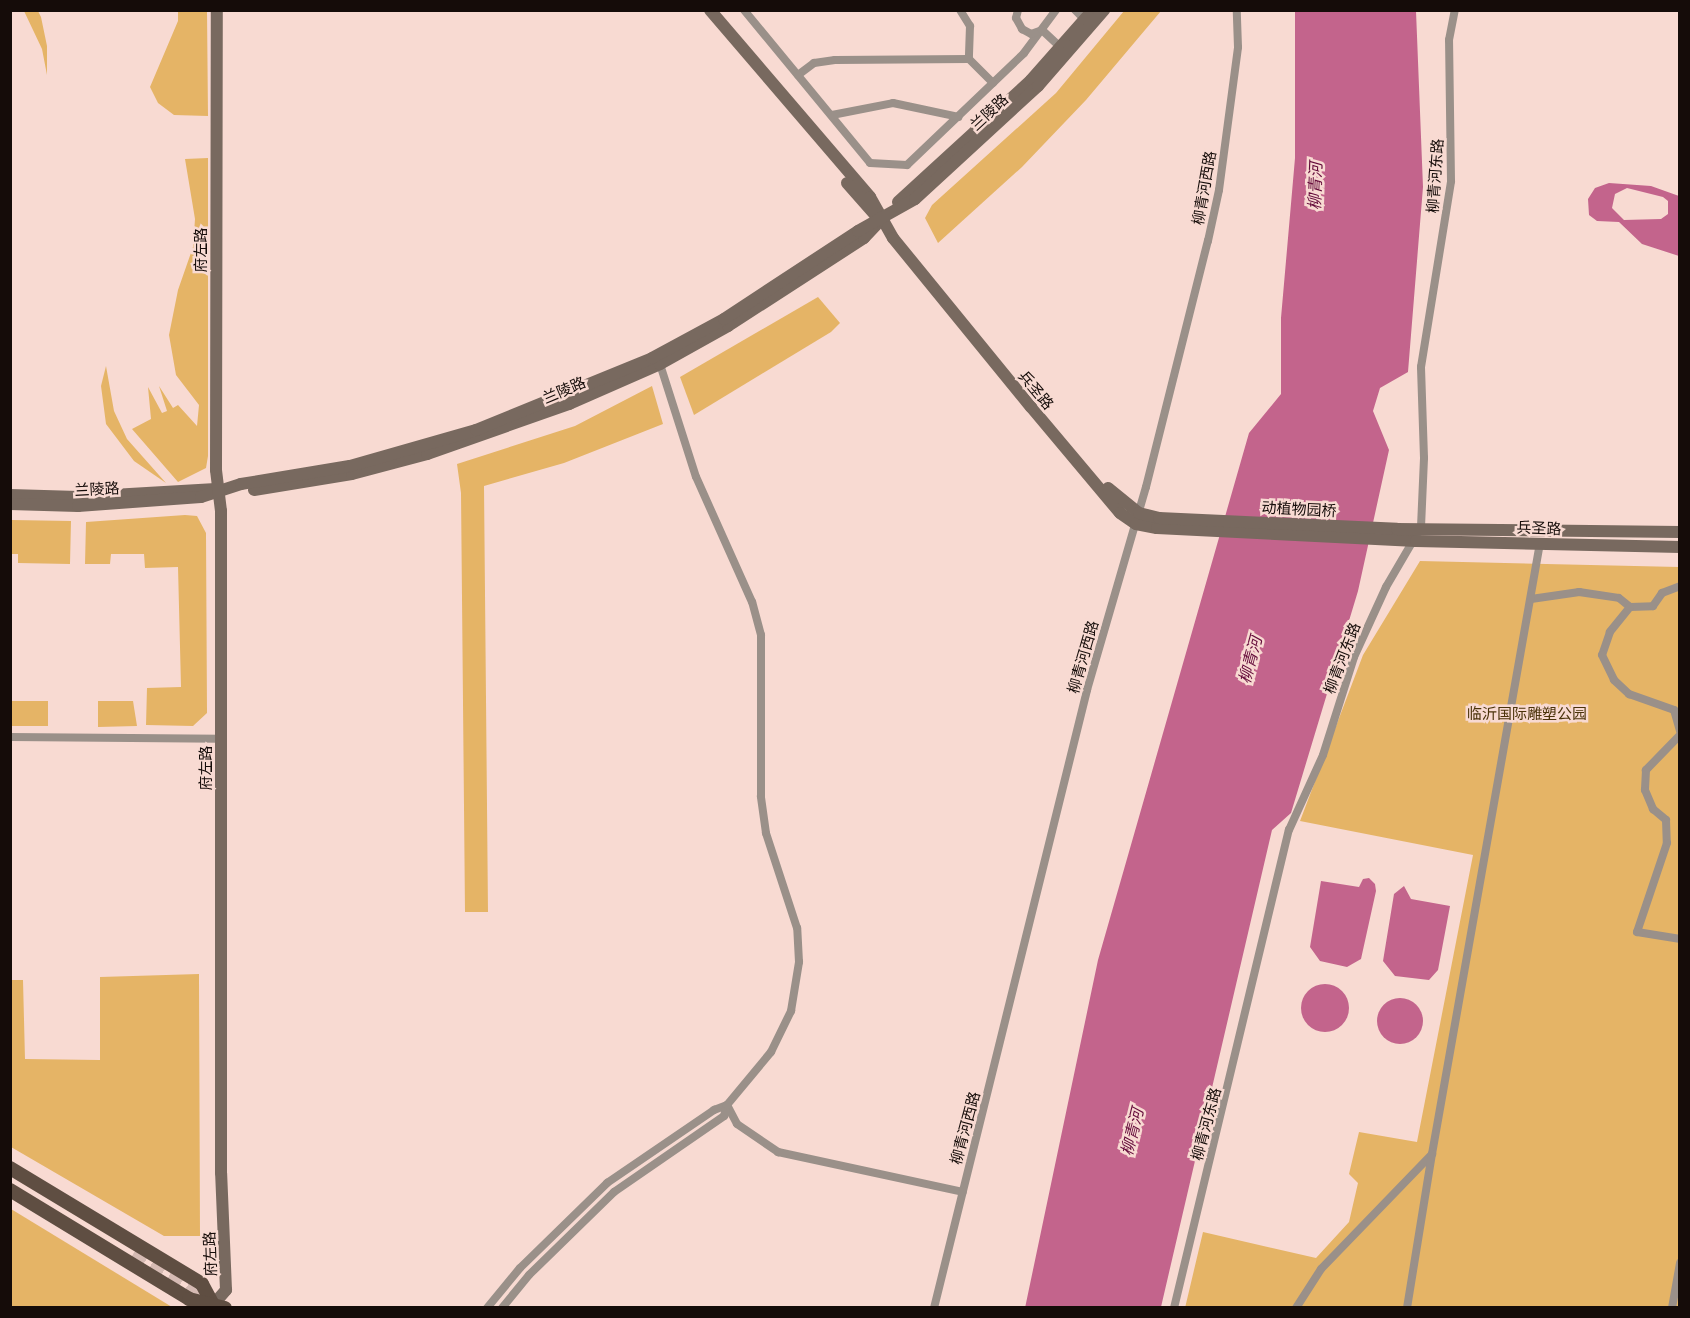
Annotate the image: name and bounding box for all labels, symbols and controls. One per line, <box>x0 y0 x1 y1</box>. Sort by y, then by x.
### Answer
street label: 兰陵路 <box>966 90 1012 134</box>
street label: 柳青河东路 <box>1423 138 1447 214</box>
street label: 柳青河西路 <box>1189 150 1219 226</box>
water label: 柳青河 <box>1306 162 1326 210</box>
street label: 府左路 <box>192 228 210 272</box>
street label: 兵圣路 <box>1015 367 1057 413</box>
street label: 兰陵路 <box>540 373 588 407</box>
street label: 兰陵路 <box>74 479 120 499</box>
street label: 动植物园桥 <box>1261 498 1337 520</box>
street label: 兵圣路 <box>1516 518 1562 538</box>
street label: 柳青河西路 <box>1064 618 1102 696</box>
street label: 柳青河东路 <box>1320 620 1364 696</box>
water label: 柳青河 <box>1236 634 1266 686</box>
park label: 临沂国际雕塑公园 <box>1467 705 1587 723</box>
street label: 府左路 <box>197 746 215 790</box>
street label: 柳青河东路 <box>1188 1085 1224 1163</box>
street label: 柳青河西路 <box>947 1089 983 1167</box>
water label: 柳青河 <box>1118 1106 1148 1158</box>
street label: 府左路 <box>200 1231 220 1277</box>

